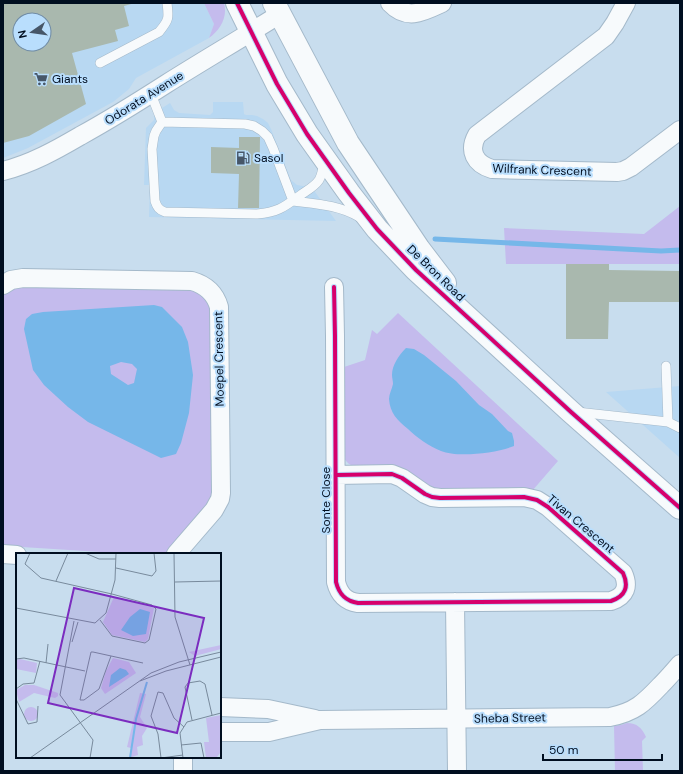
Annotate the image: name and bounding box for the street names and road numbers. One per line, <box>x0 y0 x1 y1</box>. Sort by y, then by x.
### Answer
street label: Odorata Avenue <box>102 67 187 129</box>
street label: Wilfrank Crescent <box>492 160 592 180</box>
street label: De Bron Road <box>404 241 468 305</box>
street label: Moepel Crescent <box>210 311 228 407</box>
street label: Sonte Close <box>318 466 334 533</box>
street label: Tivan Crescent <box>544 491 618 557</box>
street label: Sheba Street <box>474 709 546 727</box>

